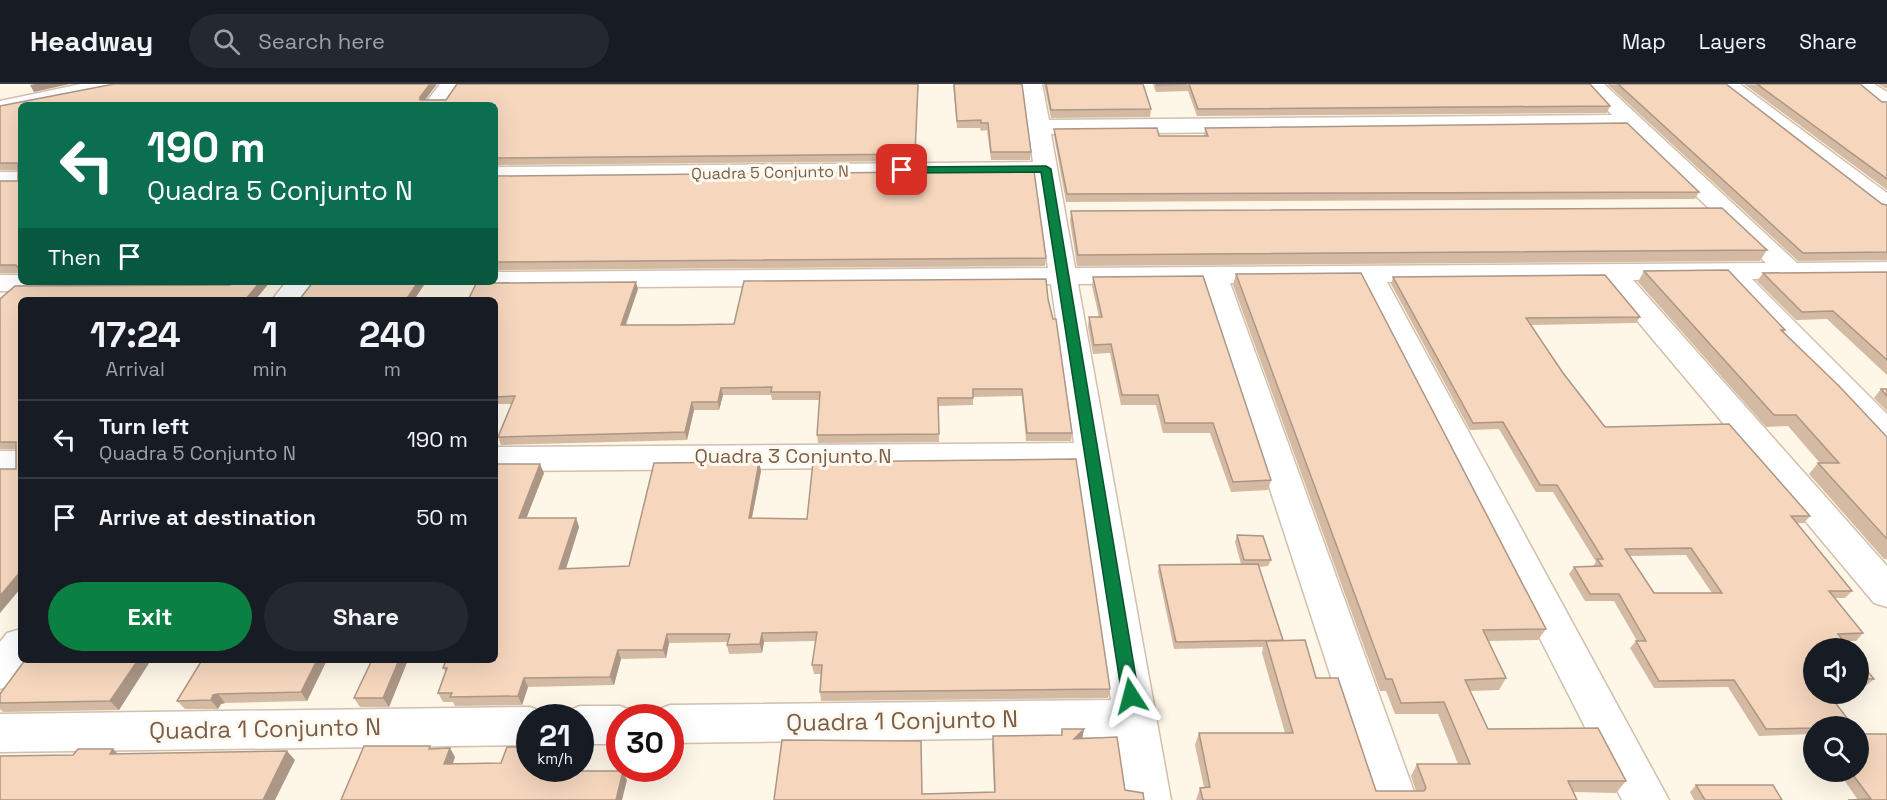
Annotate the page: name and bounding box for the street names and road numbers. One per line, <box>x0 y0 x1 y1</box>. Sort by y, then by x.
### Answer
street label: Quadra 5 Conjunto N <box>691 161 849 184</box>
street label: Quadra 3 Conjunto N <box>694 443 892 469</box>
street label: Quadra 1 Conjunto N <box>786 703 1018 738</box>
street label: Quadra 1 Conjunto N <box>149 711 381 746</box>

